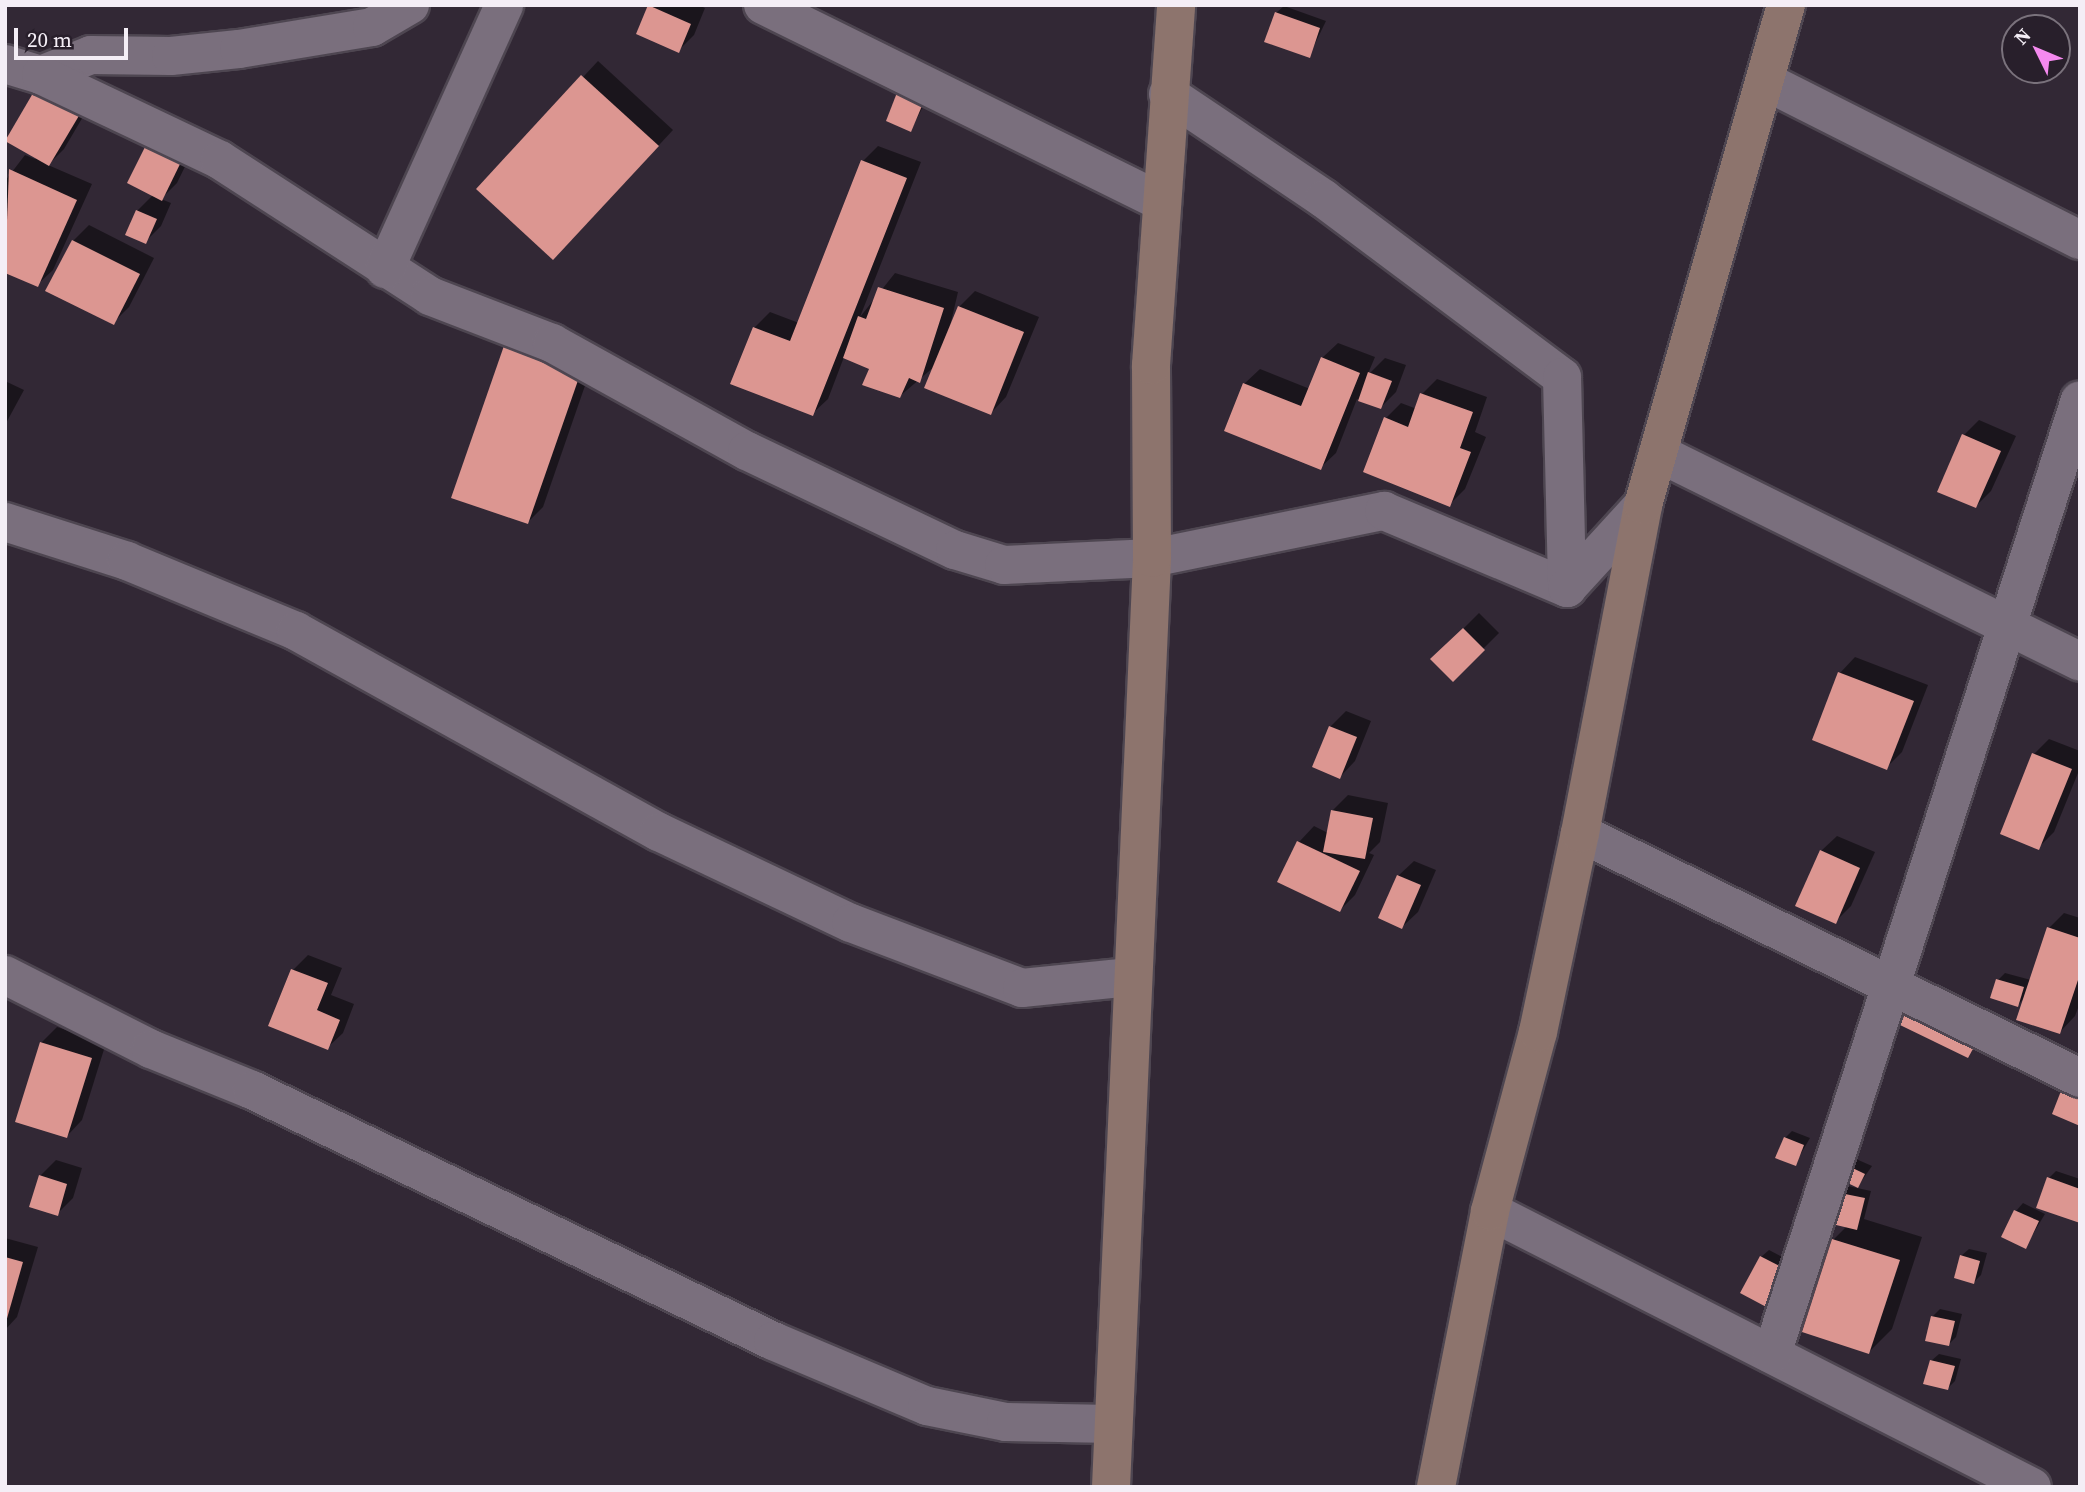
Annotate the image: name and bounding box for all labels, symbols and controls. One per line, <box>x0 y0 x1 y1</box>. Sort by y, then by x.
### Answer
scale bar <box>18 14 131 58</box>
north arrow <box>2001 14 2071 84</box>
text: N <box>2008 22 2036 50</box>
text: 20 m <box>27 25 72 54</box>

